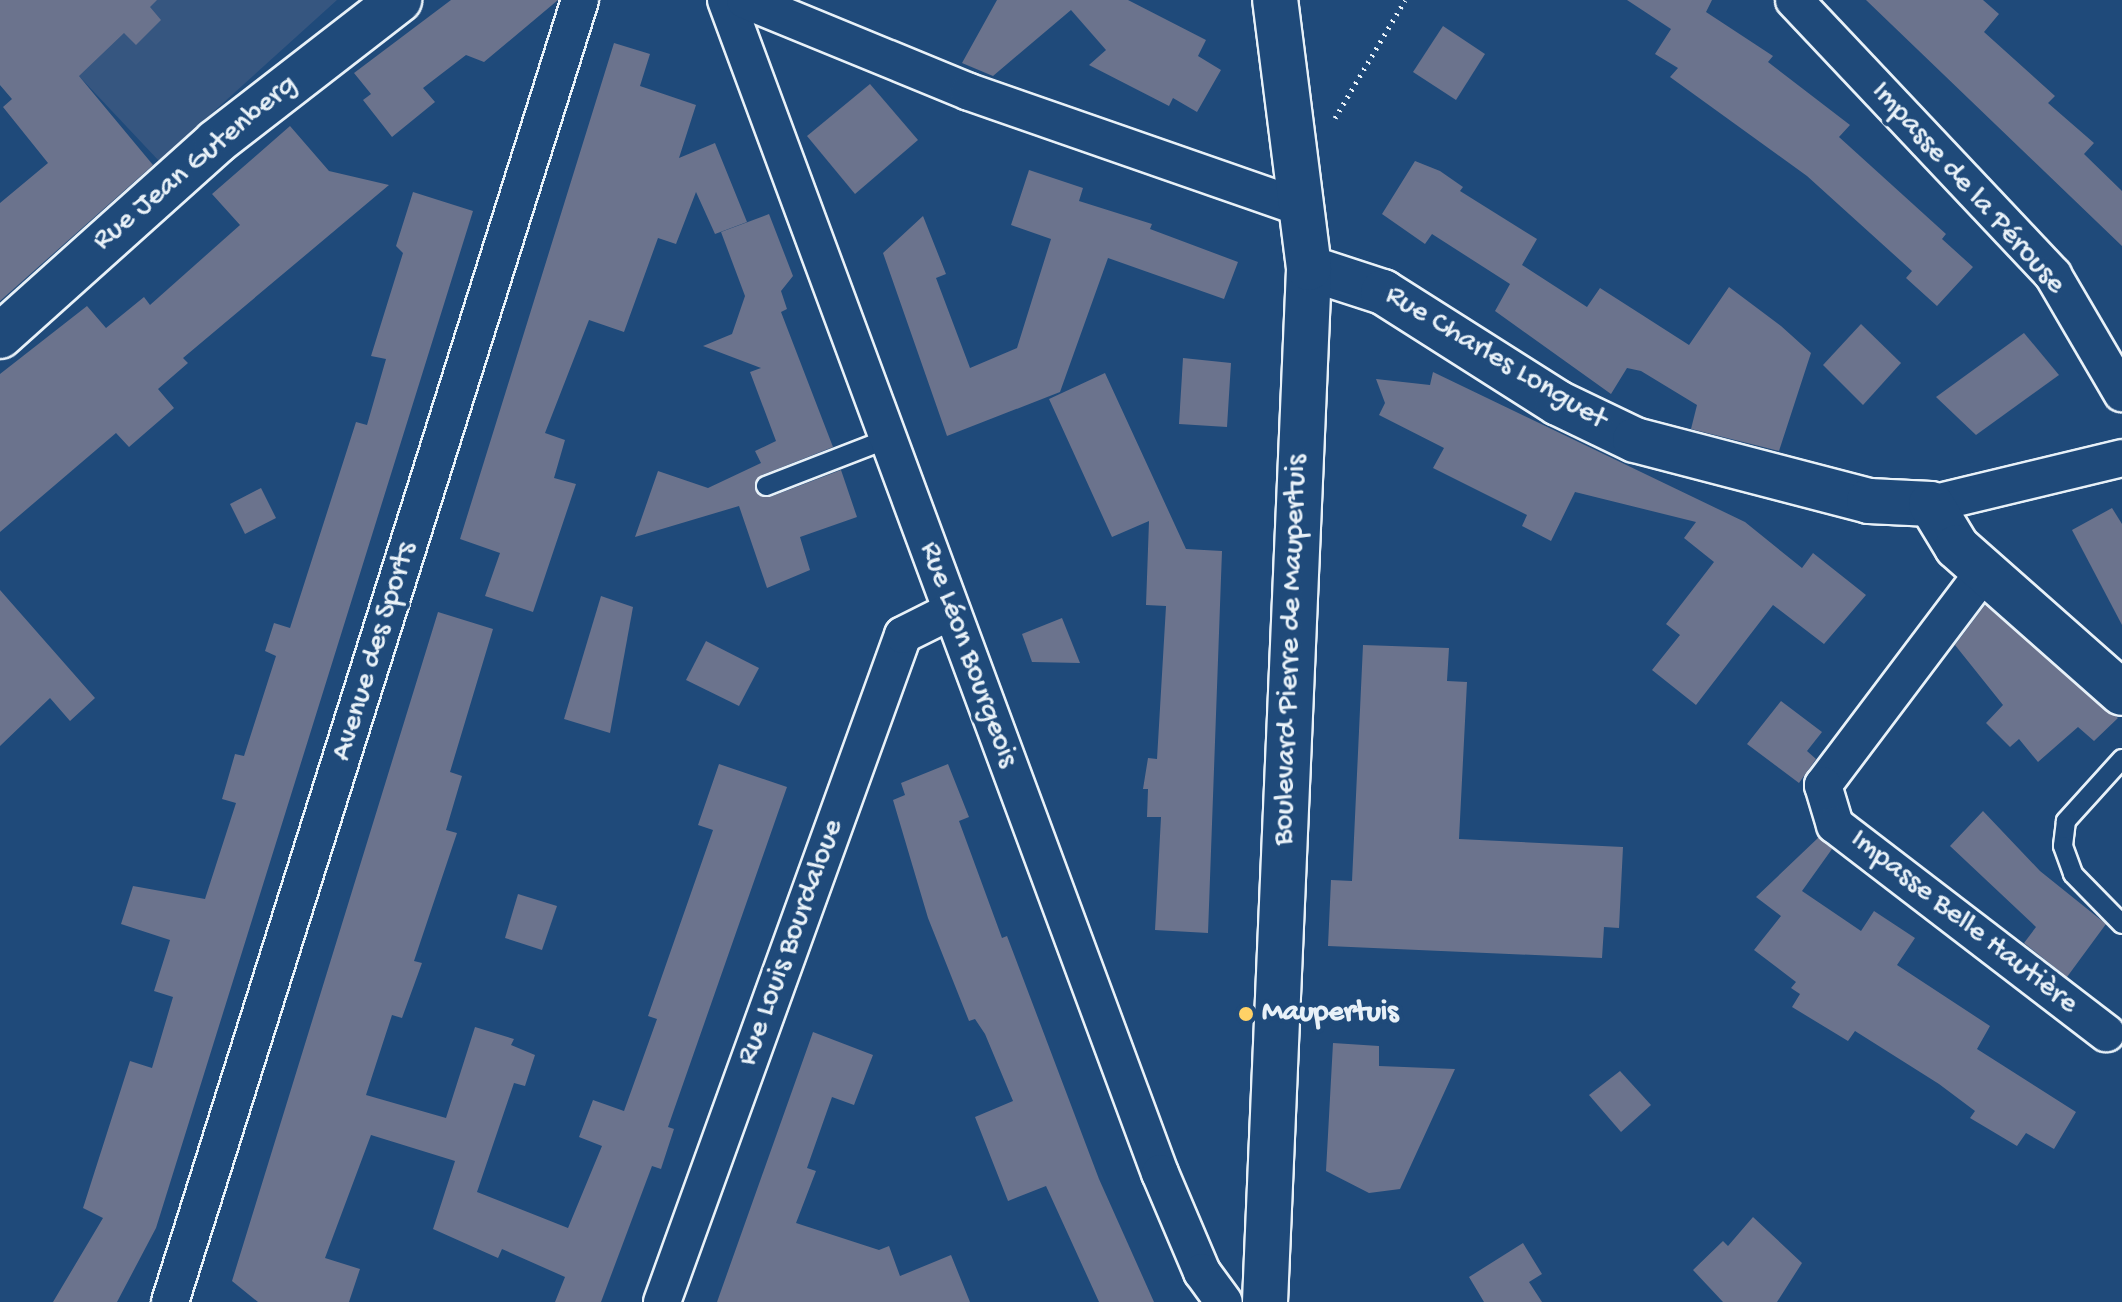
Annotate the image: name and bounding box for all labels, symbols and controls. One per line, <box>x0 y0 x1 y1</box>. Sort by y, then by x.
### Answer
street label: Rue Jean Gutenberg <box>86 68 306 260</box>
street label: Impasse de la Pérouse <box>1862 75 2072 303</box>
street label: Rue Charles Longuet <box>1378 279 1612 439</box>
street label: Boulevard Pierre de Maupertuis <box>1267 454 1317 846</box>
street label: Rue Léon Bourgeois <box>910 537 1024 773</box>
street label: Avenue des Sports <box>326 538 426 766</box>
street label: Rue Louis Bourdaloue <box>731 815 853 1071</box>
street label: Impasse Belle Hautière <box>1842 823 2084 1023</box>
place label: Maupertuis <box>1262 996 1398 1032</box>
marker: Maupertuis <box>1237 1005 1255 1023</box>

